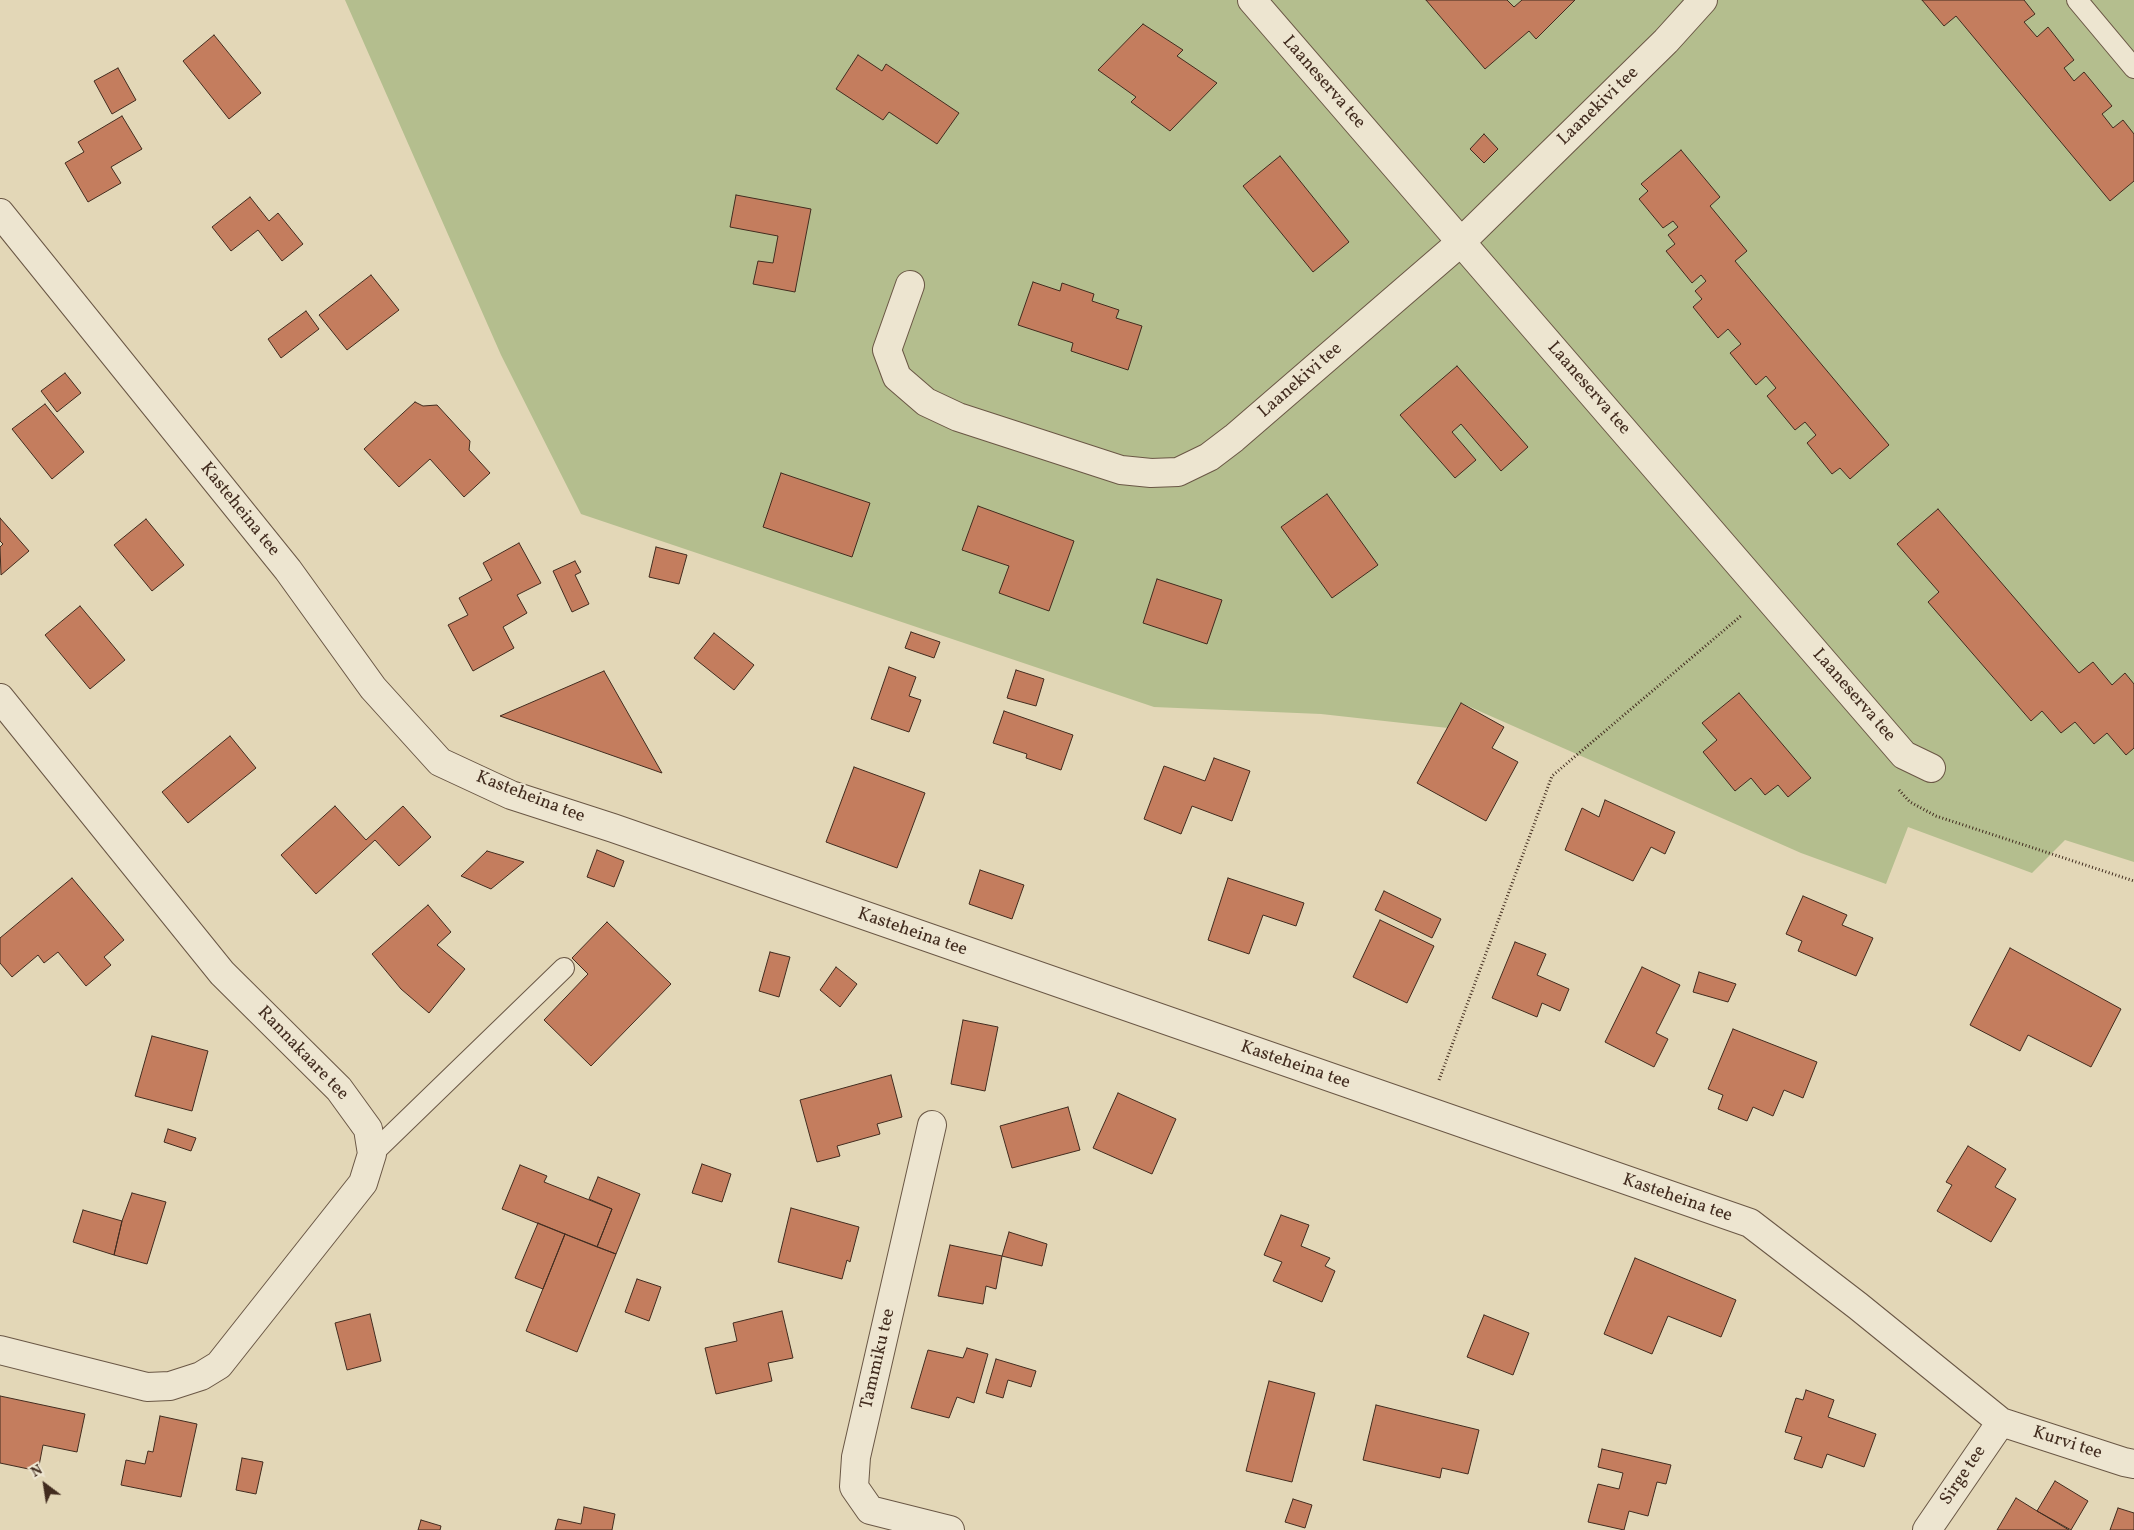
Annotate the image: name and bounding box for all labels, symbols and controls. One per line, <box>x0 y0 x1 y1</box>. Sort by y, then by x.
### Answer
street label: Laaneserva tee <box>1277 32 1369 134</box>
street label: Laanekivi tee <box>1554 63 1644 151</box>
street label: Laaneserva tee <box>1542 338 1634 440</box>
street label: Laanekivi tee <box>1255 339 1347 423</box>
street label: Kasteheina tee <box>195 459 283 561</box>
street label: Laaneserva tee <box>1807 645 1899 747</box>
street label: Kasteheina tee <box>473 767 587 829</box>
street label: Kasteheina tee <box>854 904 970 962</box>
street label: Rannakaare tee <box>252 1002 352 1106</box>
street label: Kasteheina tee <box>1237 1037 1353 1095</box>
street label: Kasteheina tee <box>1619 1170 1735 1228</box>
street label: Tammiku tee <box>857 1307 901 1411</box>
street label: Kurvi tee <box>2030 1423 2104 1465</box>
street label: Sirge tee <box>1936 1442 1992 1510</box>
north arrow <box>20 1460 70 1510</box>
text: N <box>28 1461 46 1482</box>

